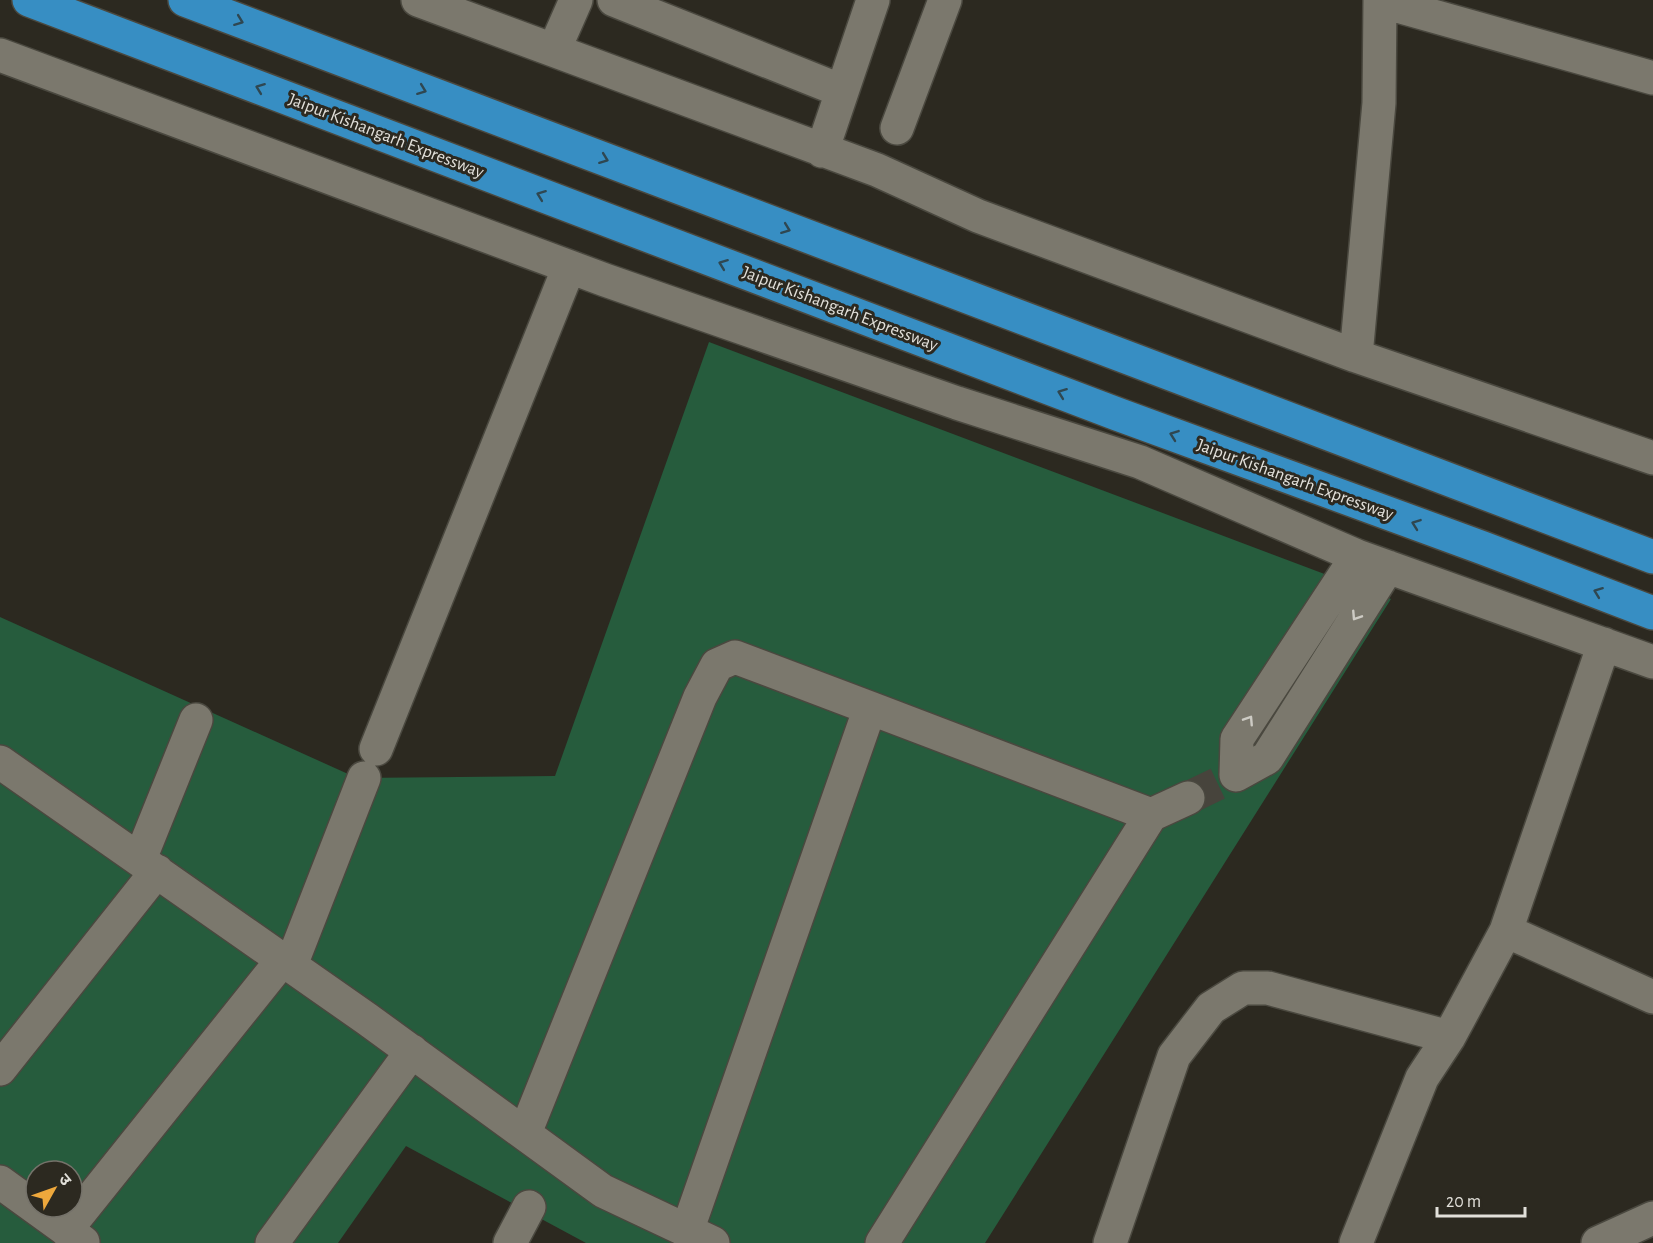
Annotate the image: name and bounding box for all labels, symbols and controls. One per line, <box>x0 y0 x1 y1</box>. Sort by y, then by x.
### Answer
one-way arrow <box>233 14 244 26</box>
one-way arrow <box>256 83 267 95</box>
one-way arrow <box>415 83 426 95</box>
street label: Jaipur Kishangarh Expressway <box>286 90 487 182</box>
one-way arrow <box>598 152 609 165</box>
one-way arrow <box>536 190 547 202</box>
one-way arrow <box>780 221 791 234</box>
one-way arrow <box>718 259 729 272</box>
street label: Jaipur Kishangarh Expressway <box>740 263 941 355</box>
one-way arrow <box>1057 388 1068 401</box>
one-way arrow <box>1169 430 1180 442</box>
street label: Jaipur Kishangarh Expressway <box>1194 436 1396 524</box>
one-way arrow <box>1411 518 1422 531</box>
one-way arrow <box>1594 587 1604 600</box>
one-way arrow <box>1352 610 1363 621</box>
one-way arrow <box>1242 716 1253 727</box>
north arrow <box>24 1159 84 1219</box>
text: उ <box>56 1171 74 1189</box>
scale bar <box>1437 1180 1526 1218</box>
text: 20 m <box>1446 1193 1481 1211</box>

